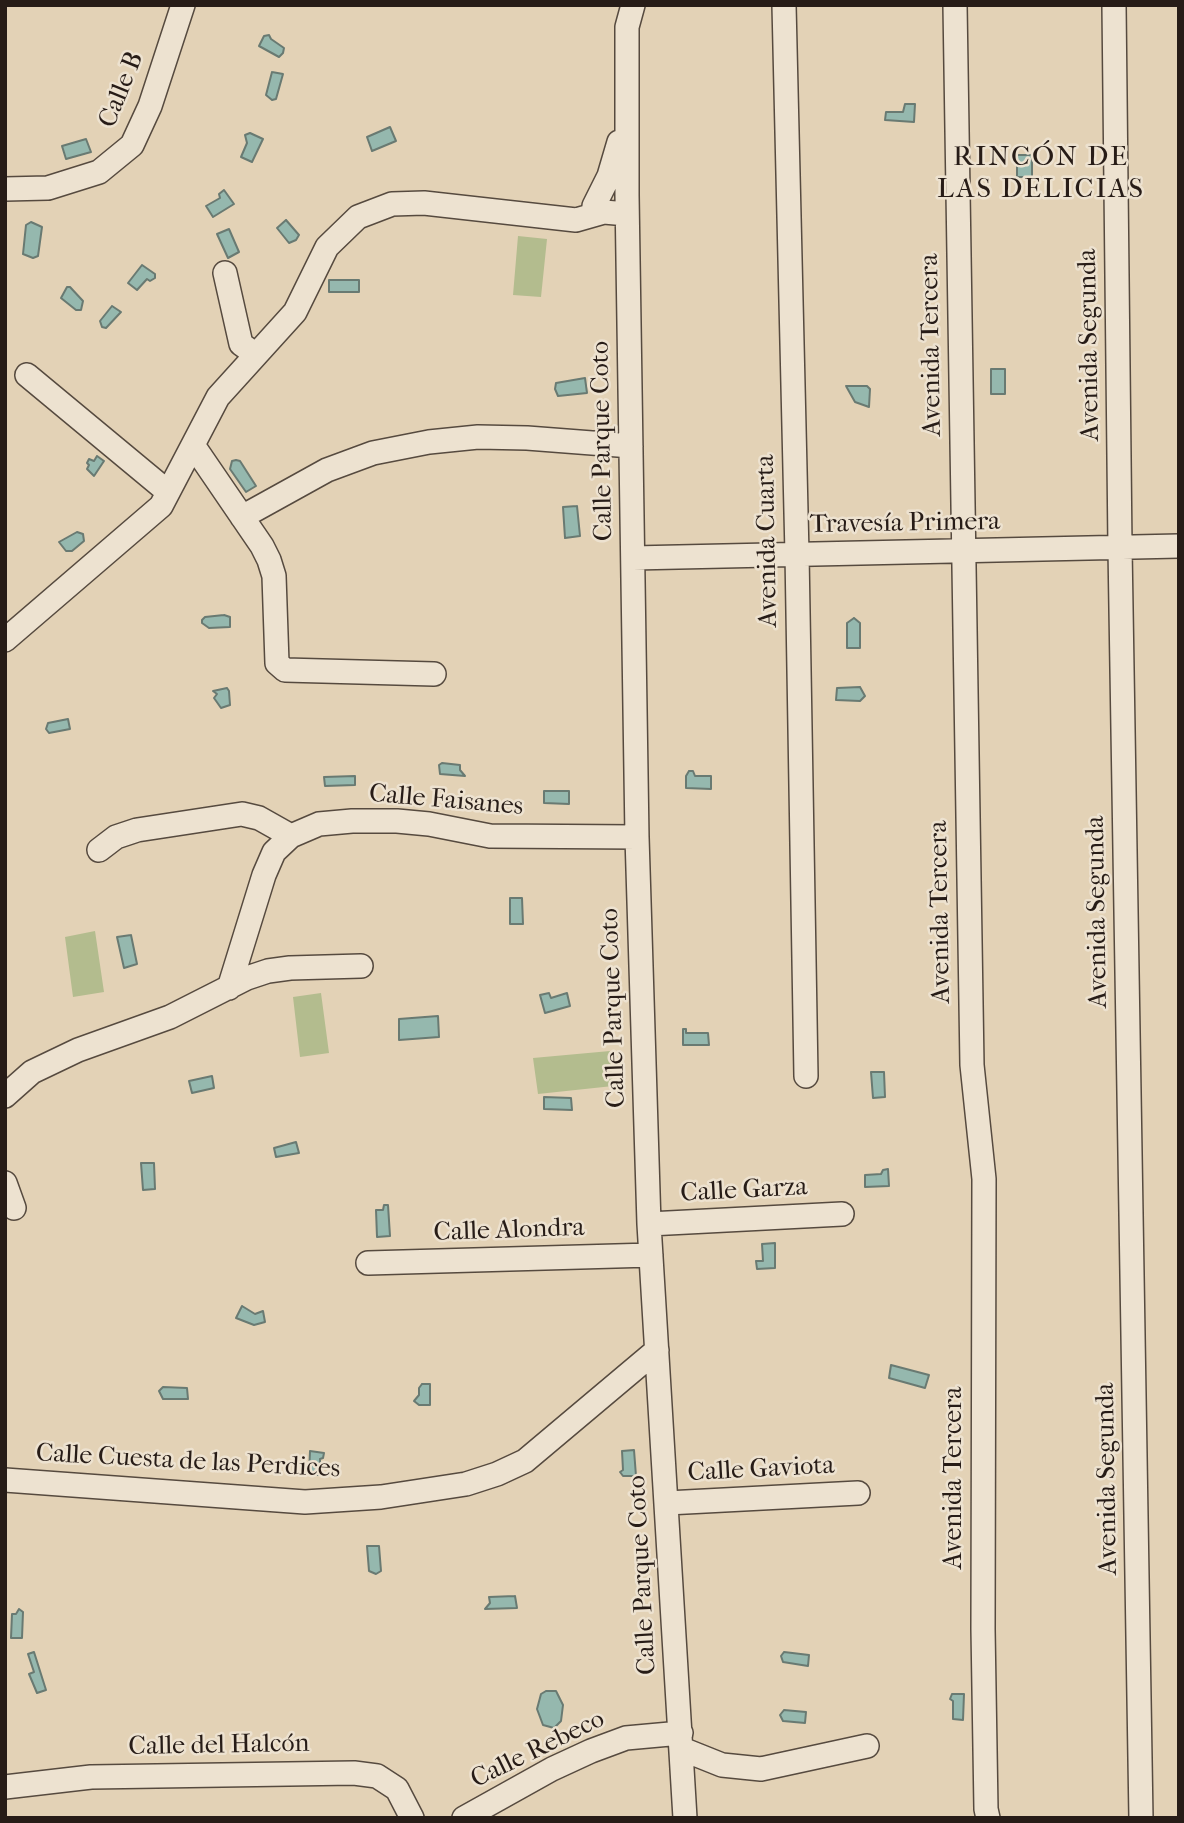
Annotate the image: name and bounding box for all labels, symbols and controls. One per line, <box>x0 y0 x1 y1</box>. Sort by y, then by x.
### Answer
street label: Calle B <box>93 48 151 132</box>
district label: RINCÓN DE LAS DELICIAS <box>939 141 1143 207</box>
street label: Avenida Segunda <box>1073 248 1107 442</box>
street label: Avenida Tercera <box>915 253 949 437</box>
street label: Calle Parque Coto <box>586 341 620 541</box>
street label: Avenida Cuarta <box>751 454 785 628</box>
street label: Travesía Primera <box>810 507 1000 541</box>
street label: Calle Faisanes <box>368 779 524 823</box>
street label: Avenida Segunda <box>1081 815 1115 1009</box>
street label: Avenida Tercera <box>924 820 958 1004</box>
street label: Calle Parque Coto <box>595 907 633 1109</box>
street label: Calle Garza <box>680 1172 808 1210</box>
street label: Calle Alondra <box>433 1213 585 1249</box>
street label: Avenida Segunda <box>1091 1382 1125 1576</box>
street label: Avenida Tercera <box>939 1387 971 1569</box>
street label: Calle Cuesta de las Perdices <box>35 1438 341 1486</box>
street label: Calle Gaviota <box>687 1451 835 1489</box>
street label: Calle Parque Coto <box>622 1474 664 1676</box>
street label: Calle Rebeco <box>466 1704 610 1796</box>
street label: Calle del Halcón <box>128 1729 310 1763</box>

